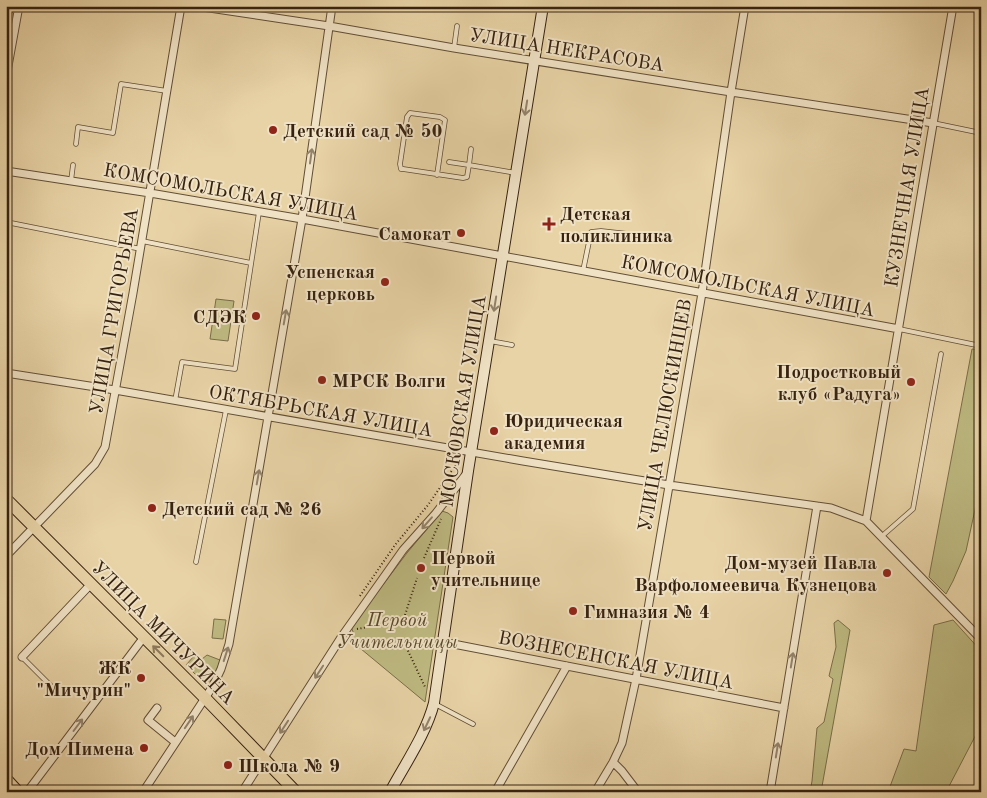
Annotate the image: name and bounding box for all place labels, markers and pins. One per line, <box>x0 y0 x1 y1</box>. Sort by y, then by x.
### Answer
place label: Детский сад № 50 <box>283 123 443 142</box>
marker: Детский сад № 50 <box>267 124 279 136</box>
place label: Детская поликлиника <box>560 206 673 247</box>
marker: Детская поликлиника <box>542 217 556 231</box>
place label: Самокат <box>378 226 451 245</box>
marker: Самокат <box>455 227 467 239</box>
place label: Успенская церковь <box>285 264 375 305</box>
marker: Успенская церковь <box>379 276 391 288</box>
place label: СДЭК <box>193 309 246 328</box>
marker: СДЭК <box>250 310 262 322</box>
place label: Подростковый клуб «Радуга» <box>776 364 901 405</box>
place label: МРСК Волги <box>332 373 446 392</box>
marker: МРСК Волги <box>316 374 328 386</box>
marker: Подростковый клуб «Радуга» <box>905 376 917 388</box>
place label: Юридическая академия <box>504 413 623 454</box>
marker: Юридическая академия <box>488 425 500 437</box>
place label: Детский сад № 26 <box>162 501 322 520</box>
marker: Детский сад № 26 <box>146 502 158 514</box>
place label: Первой учительнице <box>431 550 541 591</box>
place label: Дом-музей Павла Варфоломеевича Кузнецова <box>634 555 877 596</box>
marker: Первой учительнице <box>415 562 427 574</box>
marker: Дом-музей Павла Варфоломеевича Кузнецова <box>881 567 893 579</box>
place label: Гимназия № 4 <box>583 604 710 623</box>
marker: Гимназия № 4 <box>567 605 579 617</box>
place label: ЖК "Мичурин" <box>36 660 131 701</box>
marker: ЖК "Мичурин" <box>135 672 147 684</box>
place label: Дом Пимена <box>25 741 134 760</box>
marker: Дом Пимена <box>138 742 150 754</box>
place label: Школа № 9 <box>238 758 340 777</box>
marker: Школа № 9 <box>222 759 234 771</box>

